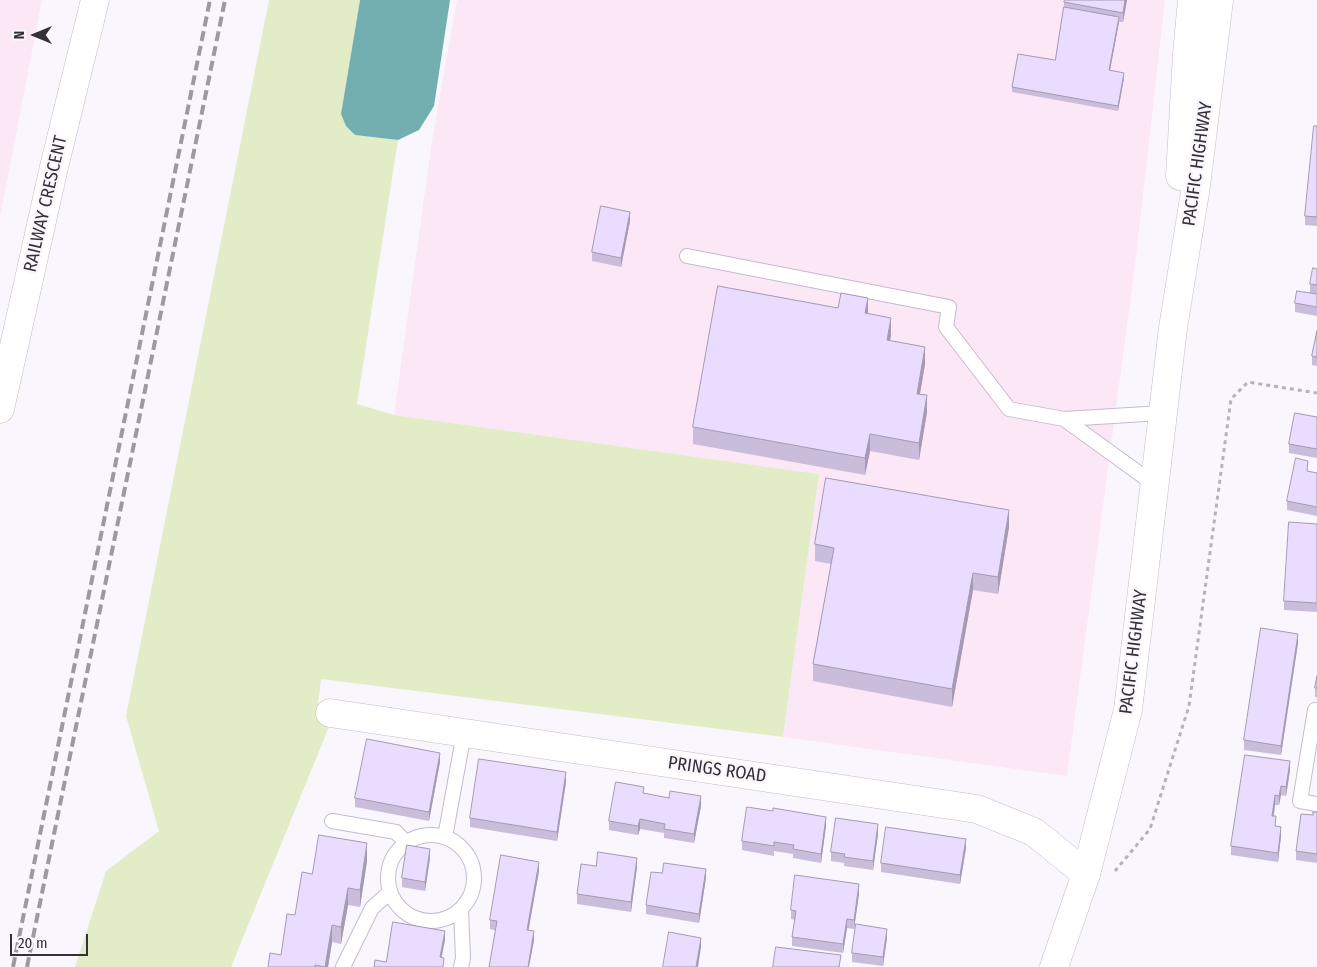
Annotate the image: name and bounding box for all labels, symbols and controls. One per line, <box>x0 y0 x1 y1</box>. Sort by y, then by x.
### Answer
north arrow <box>10 10 60 60</box>
text: N <box>11 31 28 39</box>
street label: PACIFIC HIGHWAY <box>1179 100 1217 228</box>
street label: RAILWAY CRESCENT <box>20 134 72 274</box>
street label: PACIFIC HIGHWAY <box>1116 588 1152 716</box>
street label: PRINGS ROAD <box>666 752 768 788</box>
scale bar <box>12 924 90 956</box>
text: 20 m <box>18 934 48 952</box>

